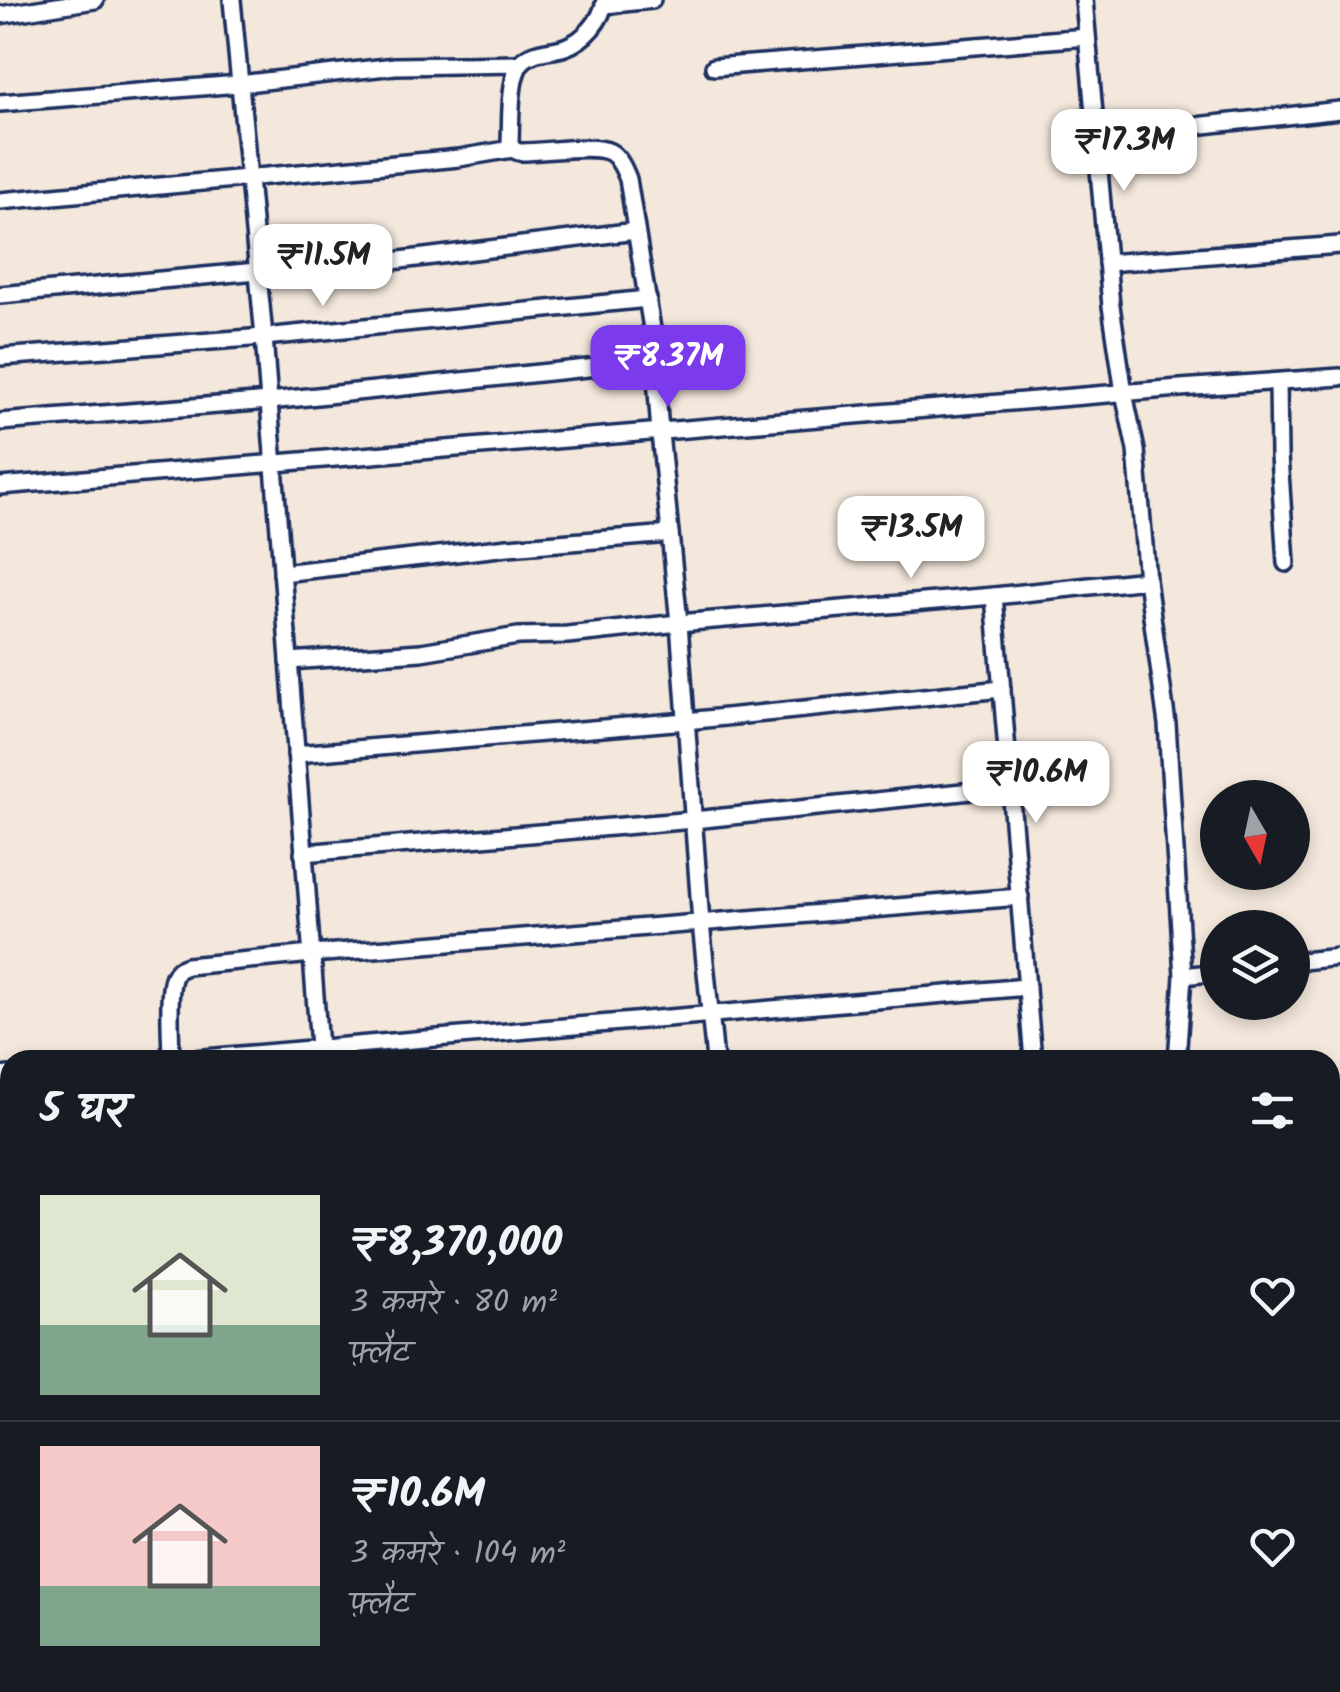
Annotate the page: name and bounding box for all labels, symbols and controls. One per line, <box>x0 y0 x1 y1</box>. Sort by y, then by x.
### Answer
pin: ₹17.3M <box>1043 109 1205 194</box>
text: ₹17.3M <box>1073 116 1175 167</box>
pin: ₹11.5M <box>242 224 404 309</box>
text: ₹11.5M <box>275 231 371 282</box>
pin: ₹8.37M <box>587 325 749 410</box>
text: ₹8.37M <box>612 332 724 383</box>
pin: ₹13.5M <box>830 496 992 581</box>
text: ₹13.5M <box>860 503 962 554</box>
pin: ₹10.6M <box>955 741 1117 826</box>
text: ₹10.6M <box>984 748 1088 799</box>
north arrow <box>1200 780 1310 890</box>
map controls <box>1200 780 1310 1020</box>
button: layers <box>1200 910 1310 1020</box>
text: 5 घर <box>40 1077 127 1144</box>
icon: filters <box>1245 1083 1300 1138</box>
text: ₹8,370,000 <box>350 1211 562 1278</box>
icon: home <box>120 1235 240 1355</box>
icon: heart <box>1245 1268 1300 1323</box>
text: 3 कमरे · 80 m² <box>350 1278 557 1329</box>
text: फ़्लैट <box>350 1329 411 1380</box>
text: ₹10.6M <box>350 1462 485 1529</box>
icon: home <box>120 1486 240 1606</box>
icon: heart <box>1245 1519 1300 1574</box>
text: 3 कमरे · 104 m² <box>350 1529 565 1580</box>
text: फ़्लैट <box>350 1580 411 1631</box>

